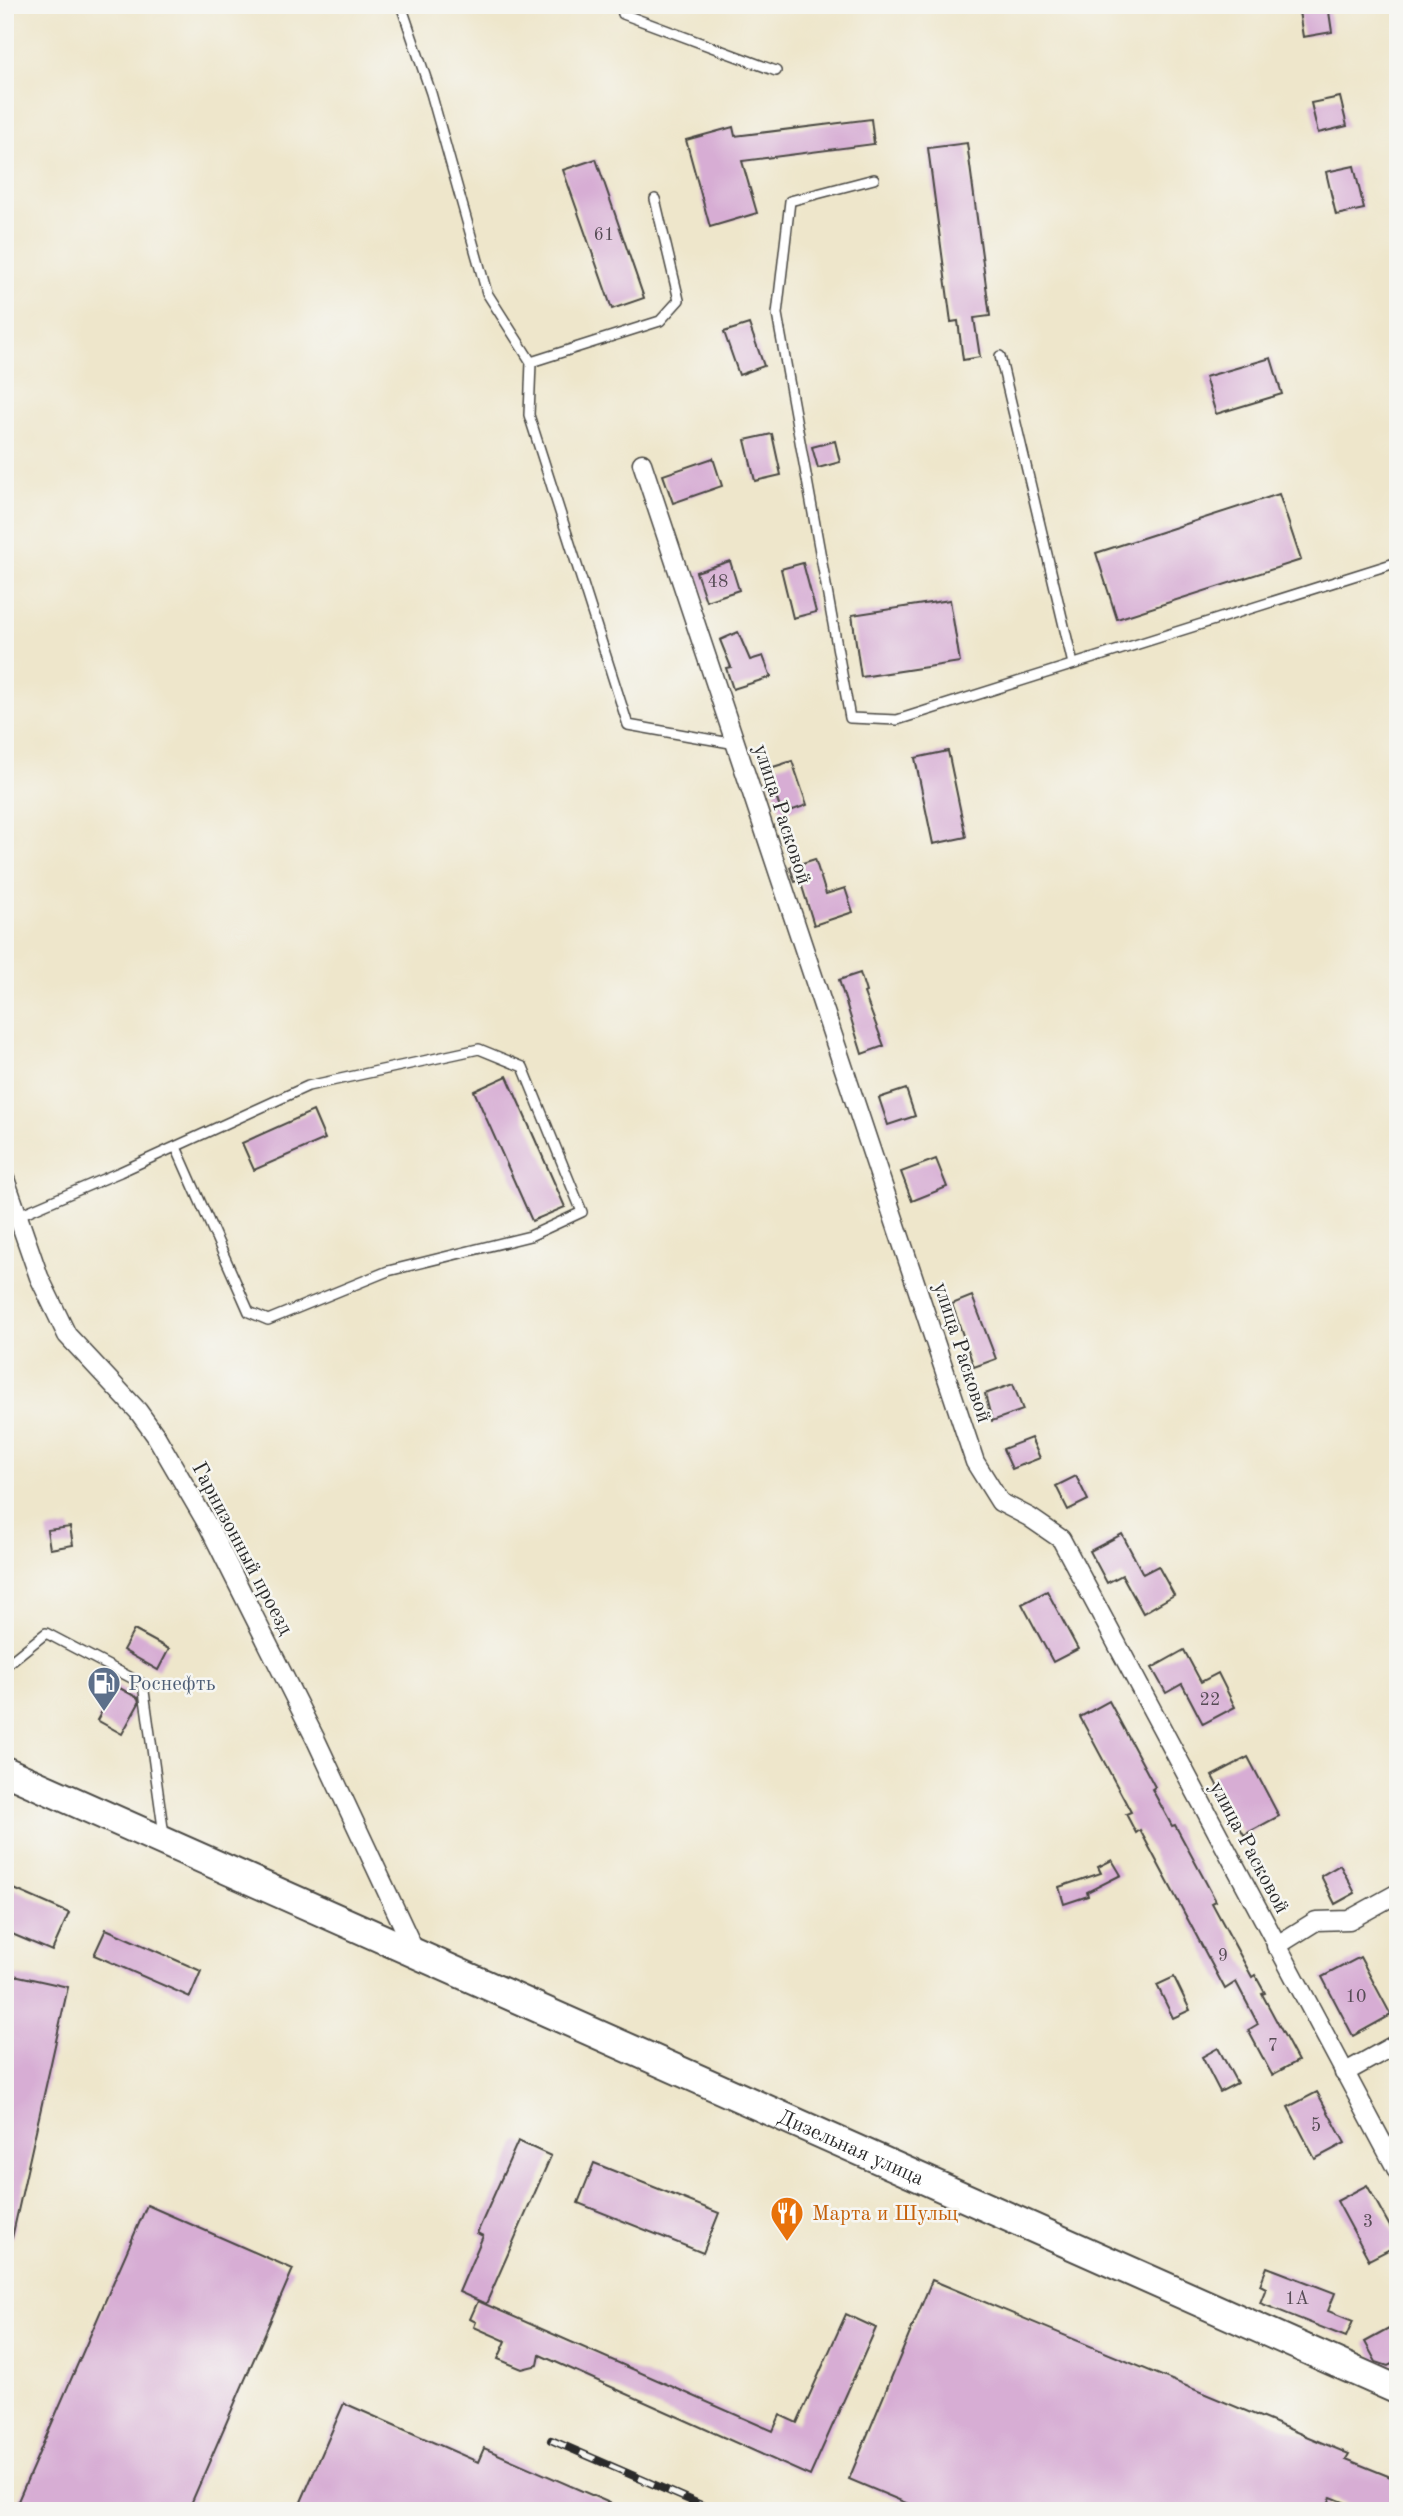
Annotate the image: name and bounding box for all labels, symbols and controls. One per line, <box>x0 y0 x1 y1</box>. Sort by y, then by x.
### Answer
house number: 61 <box>594 226 614 244</box>
house number: 48 <box>708 573 728 591</box>
street label: улица Расковой <box>749 742 814 887</box>
street label: улица Расковой <box>929 1280 994 1425</box>
street label: Гарнизонный проезд <box>187 1459 296 1639</box>
fuel station icon: Роснефть <box>85 1664 123 1713</box>
place label: Роснефть <box>128 1674 216 1695</box>
house number: 22 <box>1200 1691 1220 1709</box>
street label: улица Расковой <box>1205 1778 1292 1917</box>
house number: 9 <box>1218 1947 1228 1965</box>
house number: 10 <box>1346 1988 1366 2006</box>
house number: 7 <box>1268 2037 1278 2055</box>
street label: Дизельная улица <box>774 2107 927 2190</box>
house number: 5 <box>1311 2117 1321 2135</box>
restaurant icon: Марта и Шульц <box>768 2194 806 2243</box>
place label: Марта и Шульц <box>812 2204 959 2225</box>
house number: 3 <box>1363 2213 1373 2231</box>
house number: 1А <box>1285 2290 1309 2308</box>

